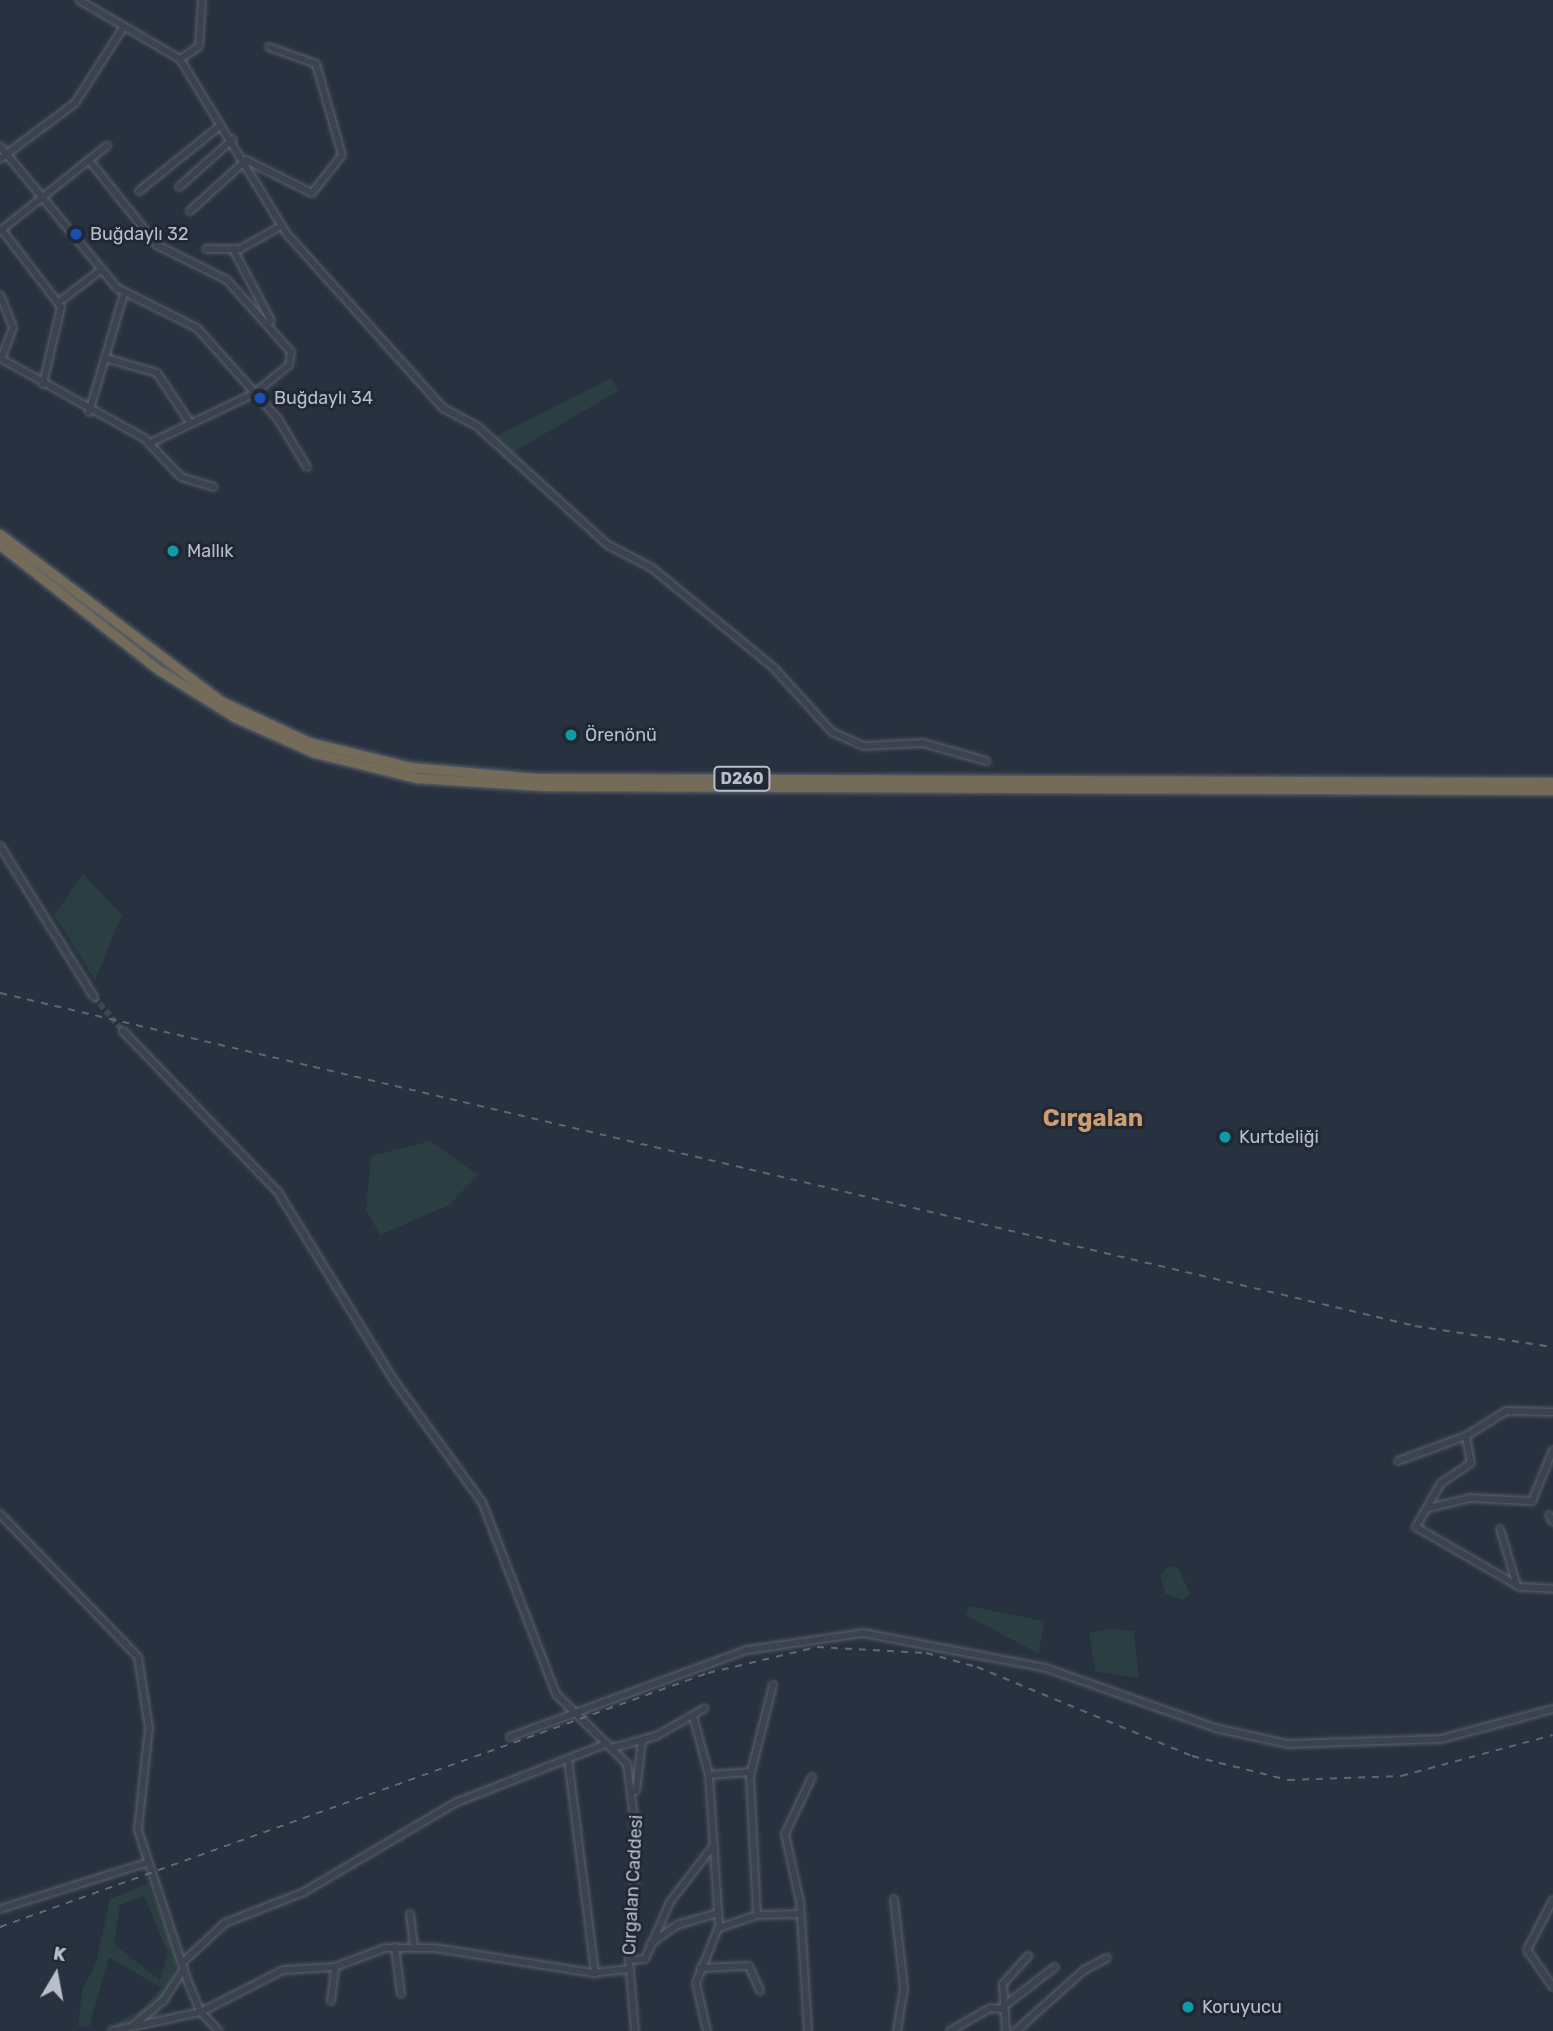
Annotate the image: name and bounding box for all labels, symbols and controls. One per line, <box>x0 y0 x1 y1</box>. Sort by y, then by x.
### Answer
place label: Buğdaylı 32 <box>90 223 189 245</box>
marker: Buğdaylı 32 <box>68 226 84 242</box>
place label: Buğdaylı 34 <box>274 387 373 409</box>
marker: Buğdaylı 34 <box>252 390 268 406</box>
place label: Mallık <box>187 540 234 562</box>
marker: Mallık <box>165 543 181 559</box>
place label: Örenönü <box>585 724 657 746</box>
marker: Örenönü <box>563 727 579 743</box>
road number: D260 <box>712 766 772 792</box>
district label: Cırgalan <box>1043 1105 1143 1133</box>
place label: Kurtdeliği <box>1239 1126 1319 1148</box>
marker: Kurtdeliği <box>1217 1129 1233 1145</box>
street label: Cırgalan Caddesi <box>619 1814 647 1956</box>
north arrow <box>21 1940 91 2010</box>
text: K <box>52 1941 68 1966</box>
place label: Koruyucu <box>1202 1996 1282 2018</box>
marker: Koruyucu <box>1180 1999 1196 2015</box>

